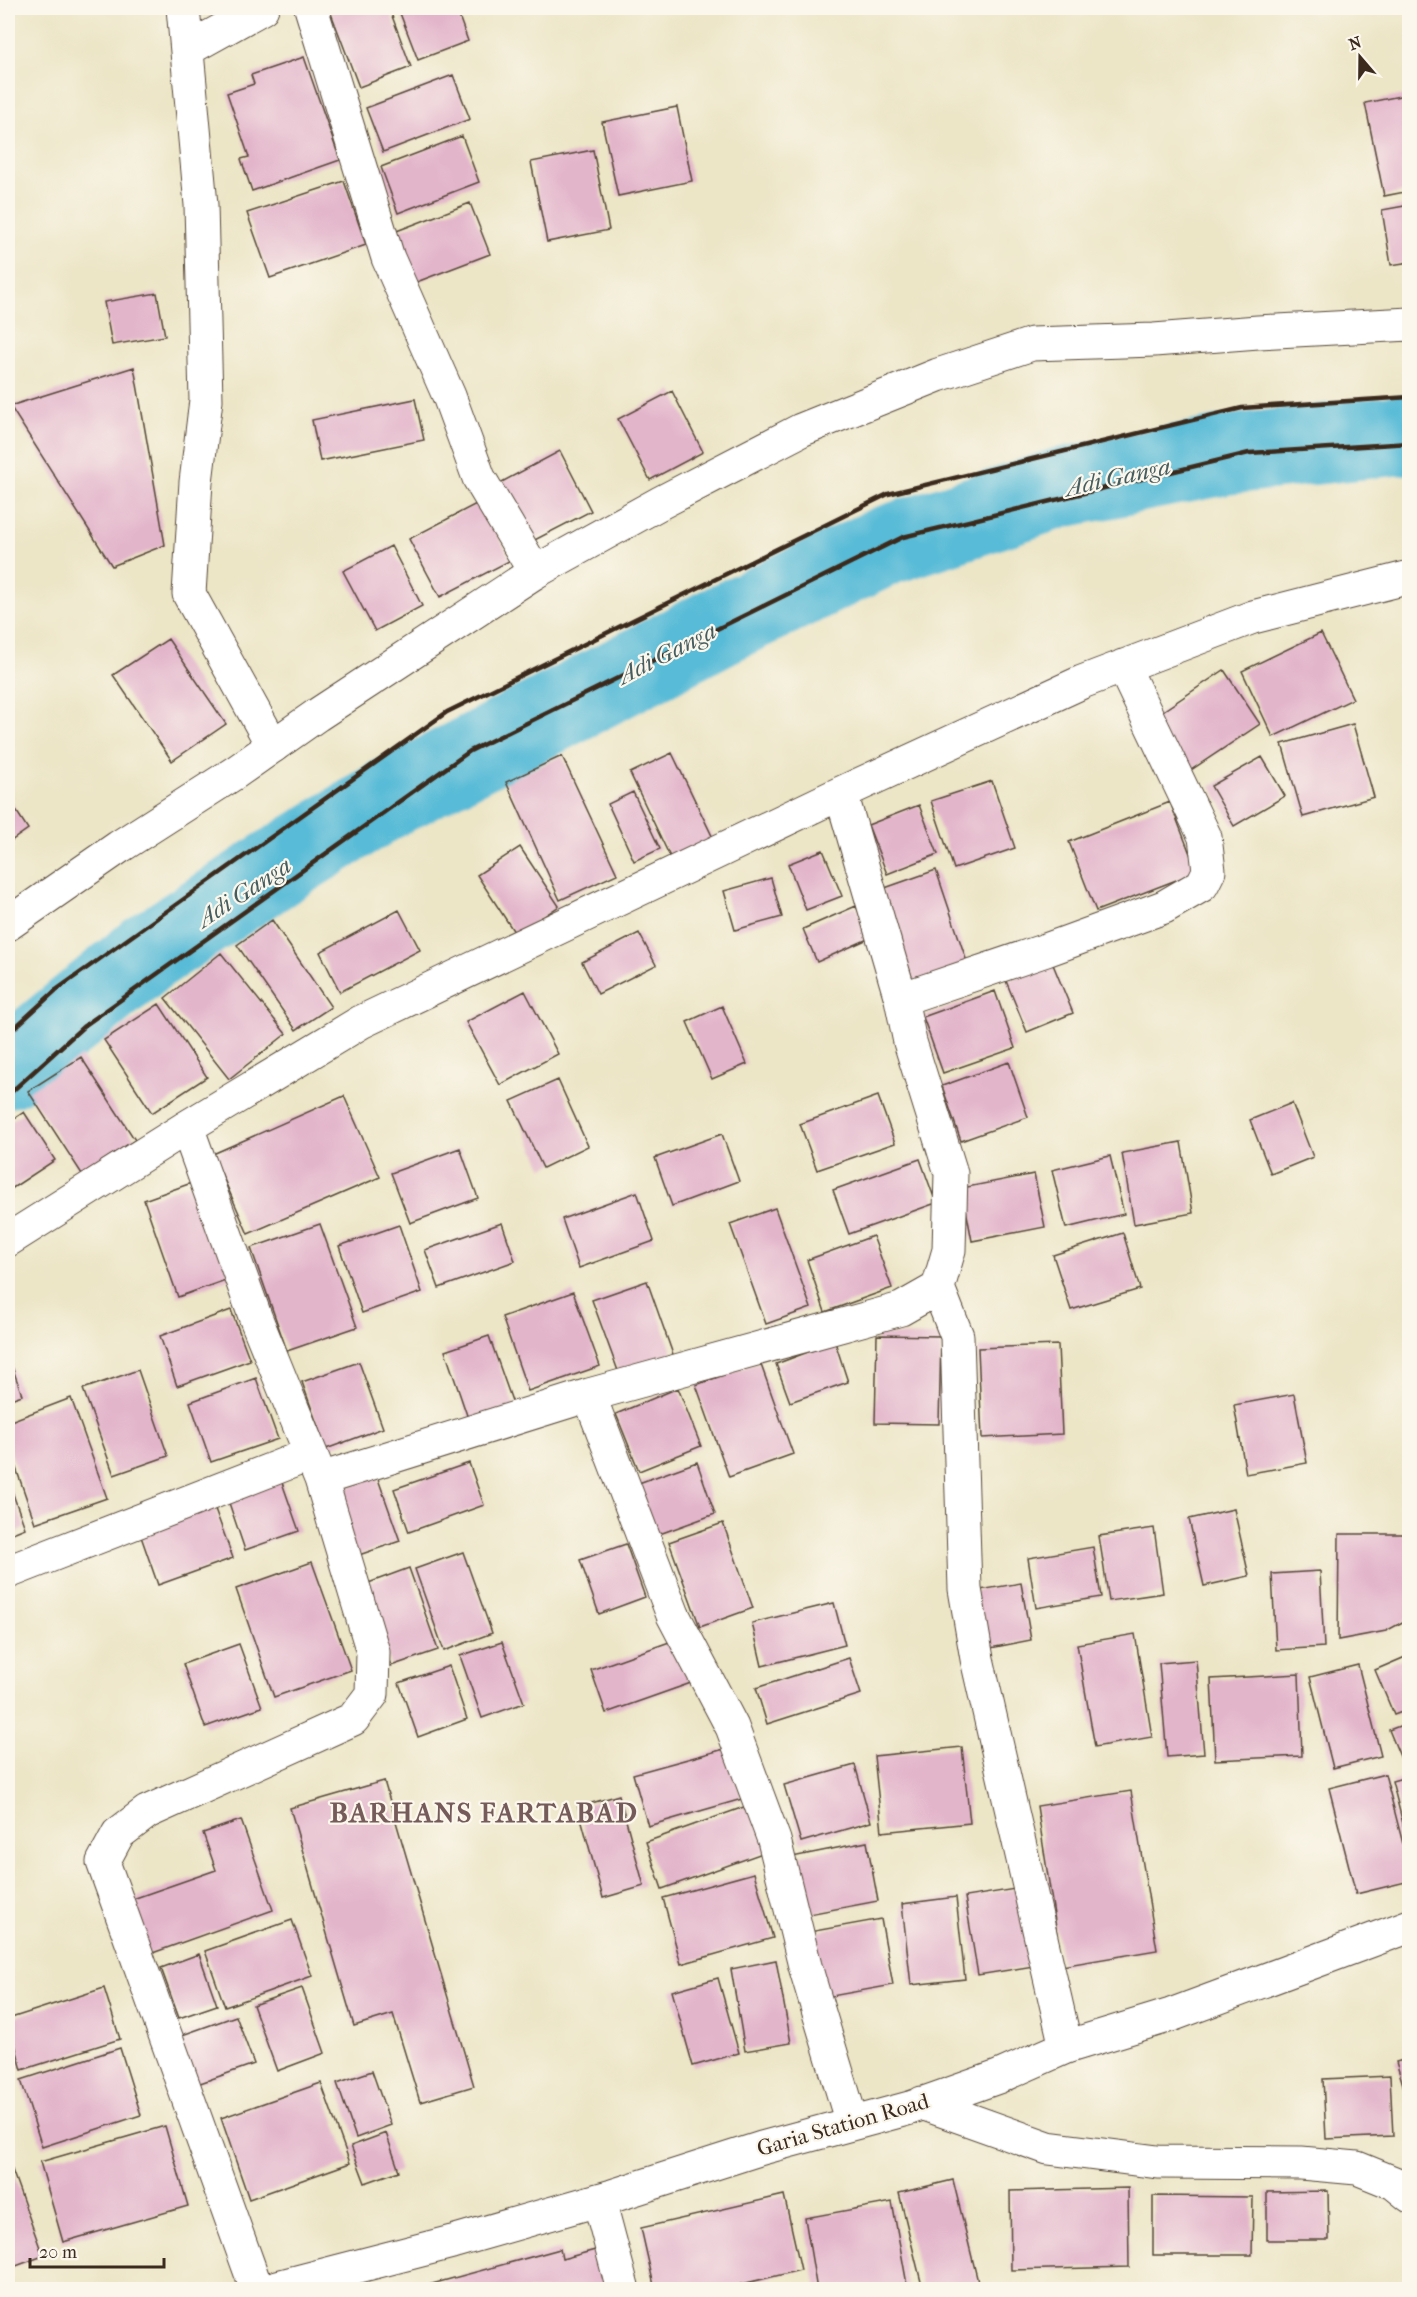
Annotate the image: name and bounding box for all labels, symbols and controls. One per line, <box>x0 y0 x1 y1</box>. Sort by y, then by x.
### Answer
north arrow <box>1330 27 1390 87</box>
text: N <box>1346 32 1365 54</box>
water label: Adi Ganga <box>1060 452 1173 502</box>
water label: Adi Ganga <box>611 616 721 691</box>
water label: Adi Ganga <box>189 851 296 934</box>
district label: BARHANS FARTABAD <box>330 1796 638 1829</box>
street label: Garia Station Road <box>754 2088 933 2162</box>
scale bar <box>30 2231 164 2269</box>
text: 20 m <box>39 2242 77 2263</box>

